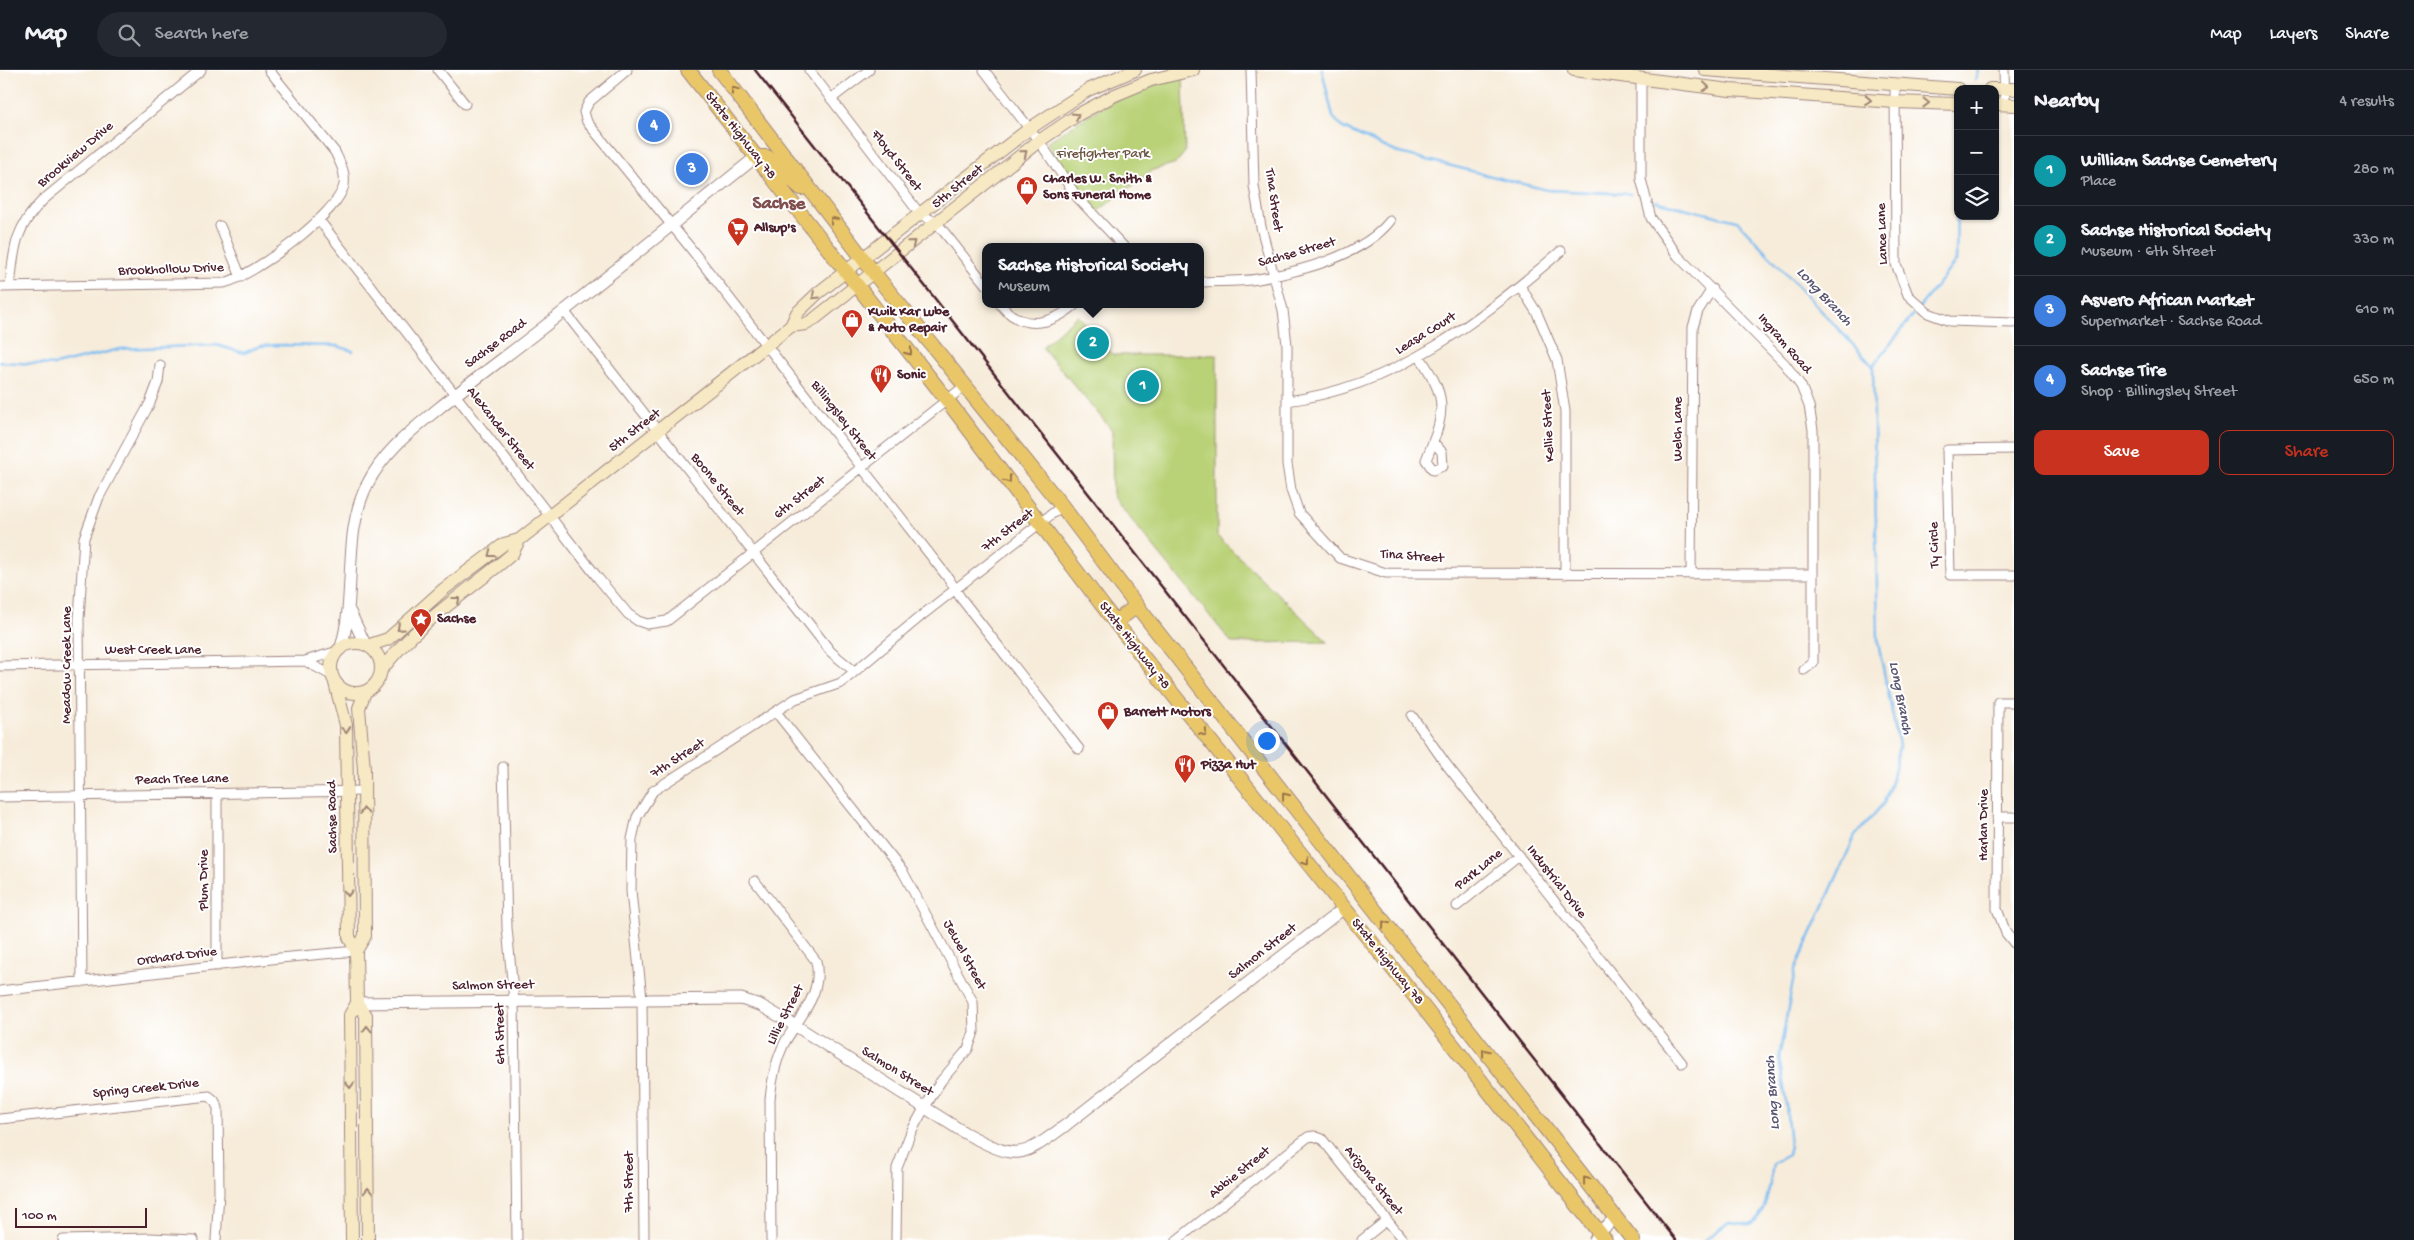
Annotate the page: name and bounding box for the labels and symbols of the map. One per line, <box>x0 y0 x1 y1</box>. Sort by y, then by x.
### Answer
one-way arrow <box>1703 81 1711 92</box>
one-way arrow <box>732 87 740 96</box>
street label: State Highway 78 <box>701 89 780 183</box>
one-way arrow <box>1865 94 1873 105</box>
one-way arrow <box>1922 98 1930 108</box>
pin: 4 <box>638 107 670 145</box>
one-way arrow <box>1070 113 1079 122</box>
street label: Brookview Drive <box>34 118 118 192</box>
street label: Floyd Street <box>866 126 926 196</box>
park label: Firefighter Park <box>1055 146 1151 163</box>
pin: 3 <box>676 150 708 188</box>
one-way arrow <box>1018 150 1027 158</box>
street label: 5th Street <box>929 160 988 213</box>
street label: Tina Street <box>1260 166 1286 234</box>
place label: Charles W. Smith & Sons Funeral Home <box>1042 171 1152 204</box>
shop icon: Charles W. Smith & Sons Funeral Home <box>1015 175 1039 206</box>
district label: Sachse <box>753 193 807 216</box>
street label: Lance Lane <box>1873 202 1893 265</box>
supermarket icon: Allsup's <box>726 216 750 247</box>
one-way arrow <box>830 217 838 226</box>
place label: Allsup's <box>753 220 797 237</box>
street label: Sachse Street <box>1256 234 1339 272</box>
one-way arrow <box>906 241 915 249</box>
street label: Brookhollow Drive <box>117 260 225 280</box>
water label: Long Branch <box>1792 264 1856 331</box>
one-way arrow <box>812 290 821 299</box>
place label: Kwik Kar Lube & Auto Repair <box>867 304 950 337</box>
shop icon: Kwik Kar Lube & Auto Repair <box>840 308 864 339</box>
street label: Leasa Court <box>1392 308 1461 359</box>
street label: Ingram Road <box>1753 310 1816 379</box>
street label: Sachse Road <box>462 314 532 373</box>
pin: 2 <box>1077 324 1109 362</box>
one-way arrow <box>903 346 912 356</box>
restaurant icon: Sonic <box>869 363 893 394</box>
place label: Sonic <box>897 367 926 384</box>
pin: 1 <box>1127 367 1159 405</box>
street label: Billingsley Street <box>806 377 880 465</box>
street label: Alexander Street <box>462 384 539 475</box>
street label: Kellie Street <box>1539 388 1559 462</box>
street label: Welch Lane <box>1670 396 1687 461</box>
street label: 5th Street <box>606 405 665 457</box>
street label: Boone Street <box>686 449 748 521</box>
street label: 6th Street <box>771 472 830 523</box>
one-way arrow <box>1003 475 1012 484</box>
street label: 7th Street <box>978 505 1038 557</box>
street label: Ty Circle <box>1926 521 1944 569</box>
street label: Tina Street <box>1379 546 1446 568</box>
one-way arrow <box>487 548 496 557</box>
one-way arrow <box>451 597 460 605</box>
street label: State Highway 78 <box>1095 599 1174 693</box>
street label: Meadow Creek Lane <box>59 605 76 724</box>
place icon: Sachse <box>409 607 433 638</box>
place label: Sachse <box>437 611 477 628</box>
one-way arrow <box>397 622 406 631</box>
street label: West Creek Lane <box>105 642 202 659</box>
water label: Long Branch <box>1884 660 1916 737</box>
shop icon: Barrett Motors <box>1096 700 1120 731</box>
place label: Barrett Motors <box>1123 704 1212 721</box>
one-way arrow <box>340 727 351 735</box>
one-way arrow <box>1199 728 1208 737</box>
your location <box>1254 728 1280 754</box>
street label: 7th Street <box>647 735 709 783</box>
restaurant icon: Pizza Hut <box>1173 753 1197 784</box>
place label: Pizza Hut <box>1200 757 1257 774</box>
street label: Peach Tree Lane <box>134 771 230 789</box>
street label: Sachse Road <box>324 779 342 854</box>
street label: Harlan Drive <box>1976 788 1993 861</box>
one-way arrow <box>1283 793 1291 802</box>
one-way arrow <box>359 806 369 814</box>
street label: Industrial Drive <box>1522 842 1590 923</box>
street label: Park Lane <box>1451 845 1507 895</box>
street label: Plum Drive <box>196 849 213 912</box>
one-way arrow <box>1300 855 1309 864</box>
one-way arrow <box>343 889 353 897</box>
street label: State Highway 78 <box>1347 915 1427 1009</box>
street label: Jewel Street <box>939 917 990 994</box>
street label: Salmon Street <box>1226 919 1301 984</box>
one-way arrow <box>1383 921 1391 930</box>
street label: Orchard Drive <box>136 944 219 970</box>
street label: Salmon Street <box>452 977 535 995</box>
street label: Lillie Street <box>764 981 809 1048</box>
street label: 6th Street <box>492 1002 510 1065</box>
one-way arrow <box>361 1025 372 1033</box>
street label: Salmon Street <box>858 1043 937 1102</box>
one-way arrow <box>1483 1049 1491 1058</box>
water label: Long Branch <box>1761 1054 1785 1131</box>
street label: Spring Creek Drive <box>92 1075 201 1103</box>
one-way arrow <box>345 1081 355 1089</box>
street label: Abbie Street <box>1206 1142 1275 1203</box>
street label: Arizona Street <box>1340 1143 1407 1220</box>
street label: 7th Street <box>621 1150 638 1214</box>
one-way arrow <box>1583 1177 1591 1186</box>
one-way arrow <box>363 1187 373 1195</box>
scale bar <box>15 1205 148 1228</box>

